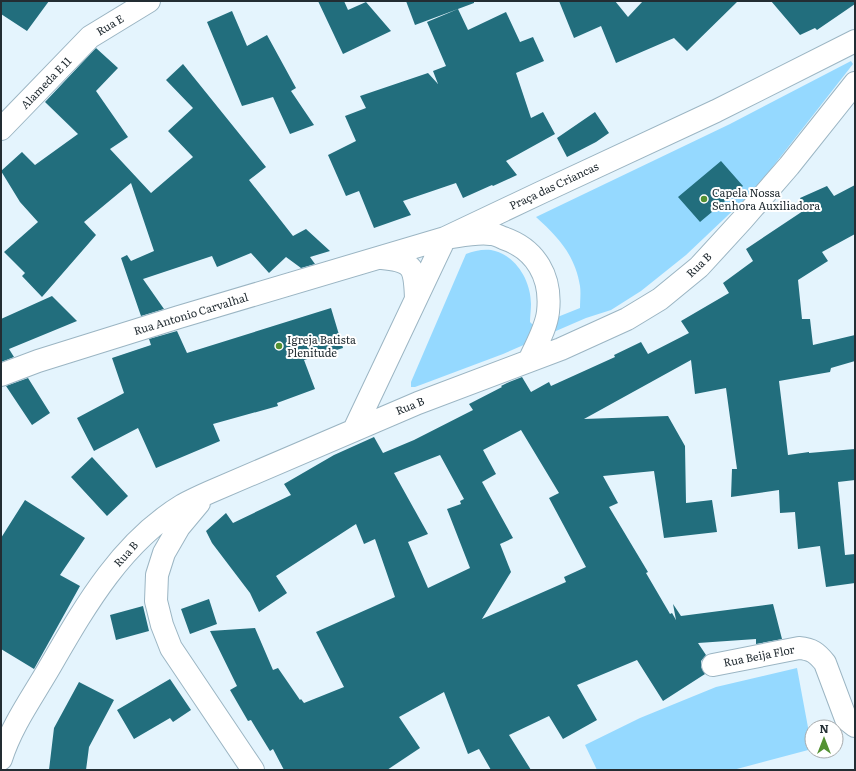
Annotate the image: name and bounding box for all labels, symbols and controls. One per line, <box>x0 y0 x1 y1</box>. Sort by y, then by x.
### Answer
street label: Rua E <box>93 10 126 39</box>
street label: Alameda E 11 <box>16 52 75 112</box>
street label: Praça das Criancas <box>506 157 601 213</box>
place label: Capela Nossa Senhora Auxiliadora <box>712 184 820 213</box>
marker: Capela Nossa Senhora Auxiliadora <box>699 194 709 204</box>
street label: Rua B <box>682 248 715 280</box>
street label: Rua Antonio Carvalhal <box>131 288 250 338</box>
place label: Igreja Batista Plenitude <box>287 331 356 360</box>
marker: Igreja Batista Plenitude <box>274 341 284 351</box>
street label: Rua B <box>393 392 426 418</box>
street label: Rua B <box>109 537 141 570</box>
street label: Rua Beija Flor <box>722 640 797 670</box>
north arrow <box>804 719 844 759</box>
text: N <box>819 720 829 736</box>

